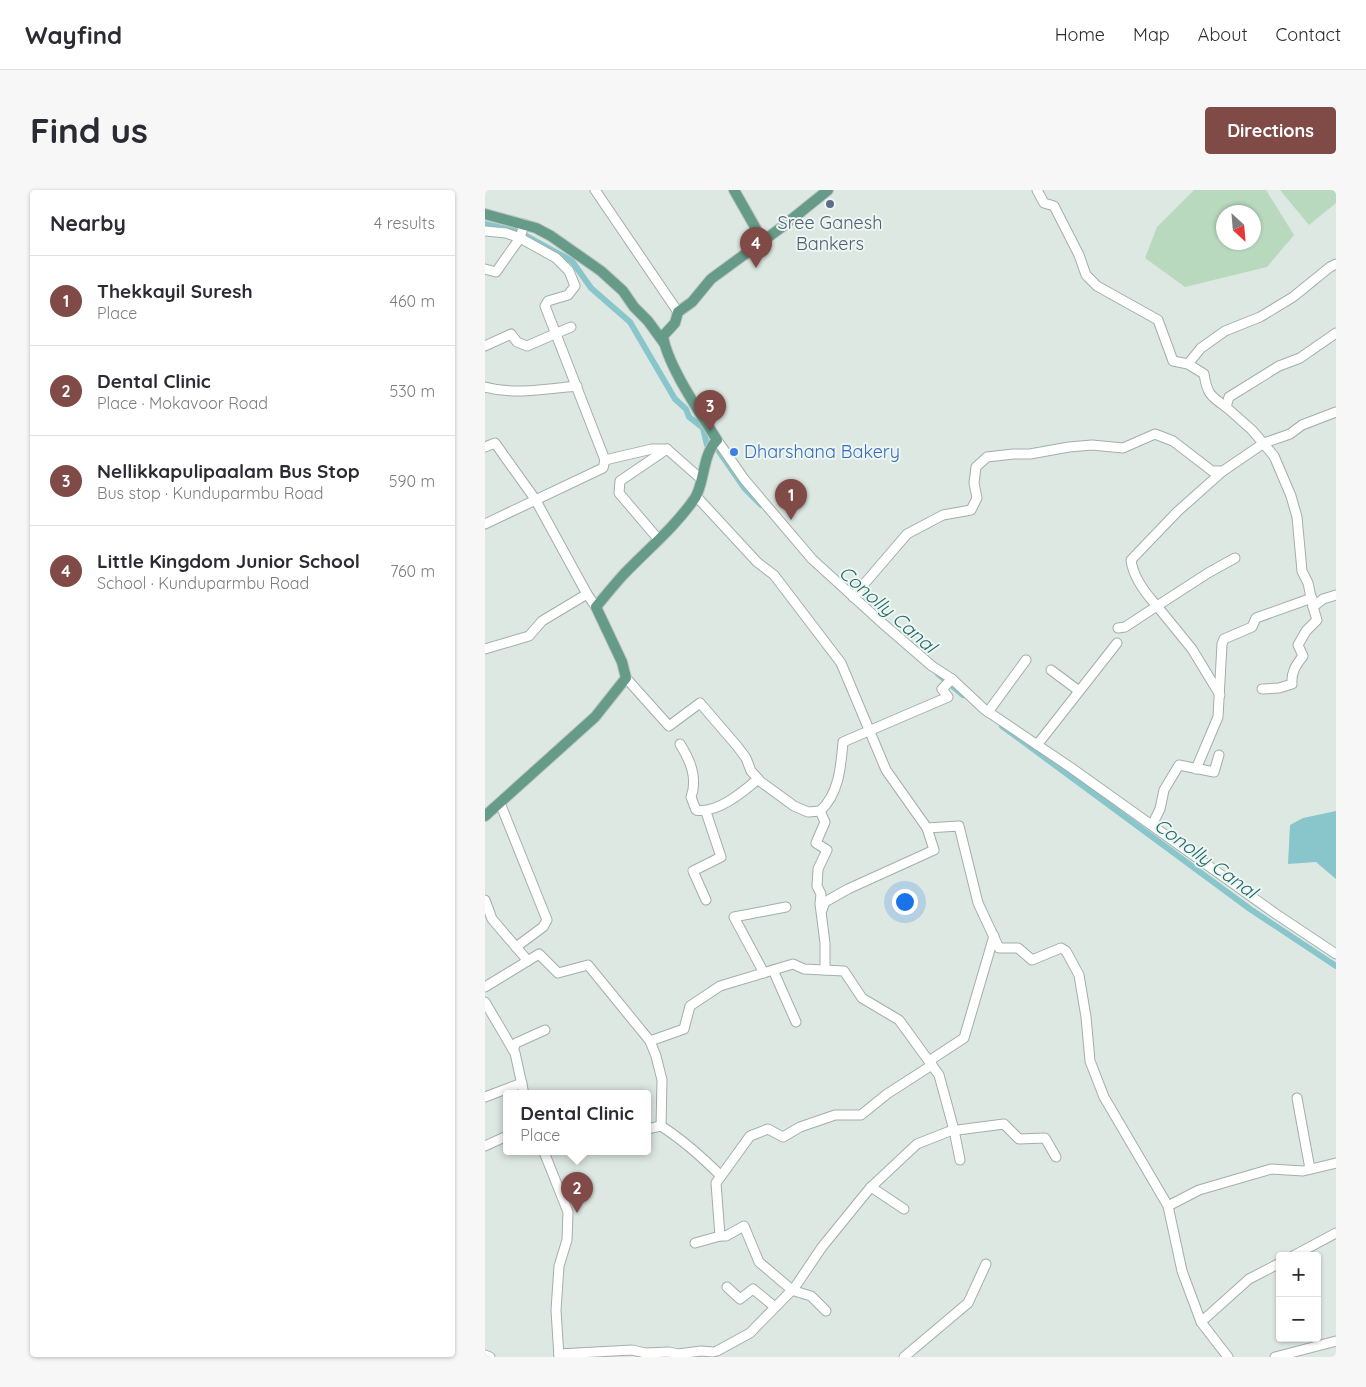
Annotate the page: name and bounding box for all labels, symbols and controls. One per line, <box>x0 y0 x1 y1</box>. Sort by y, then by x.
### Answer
text: Wayfind <box>25 20 122 50</box>
text: Home <box>1055 23 1105 46</box>
text: Map <box>1133 23 1170 46</box>
text: About <box>1198 23 1248 46</box>
text: Contact <box>1276 23 1341 46</box>
button: Directions <box>1205 107 1336 154</box>
text: Find us <box>30 108 148 152</box>
marker: Sree Ganesh Bankers <box>824 198 836 210</box>
north arrow <box>1216 205 1261 250</box>
text: Nearby <box>50 210 126 236</box>
place label: Sree Ganesh Bankers <box>778 211 882 255</box>
text: 4 results <box>374 213 435 233</box>
pin: 4 <box>740 227 772 268</box>
text: Thekkayil Suresh <box>97 279 253 303</box>
text: 1 <box>63 291 69 311</box>
text: 460 m <box>389 291 435 311</box>
text: Place <box>97 303 137 323</box>
text: Dental Clinic <box>97 369 211 393</box>
text: 2 <box>61 381 71 401</box>
text: 530 m <box>389 381 435 401</box>
pin: 3 <box>694 390 726 431</box>
text: Place · Mokavoor Road <box>97 393 268 413</box>
place label: Dharshana Bakery <box>744 440 900 463</box>
marker: Dharshana Bakery <box>728 446 740 458</box>
text: Nellikkapulipaalam Bus Stop <box>97 459 360 483</box>
text: 3 <box>62 471 70 491</box>
text: 590 m <box>389 471 435 491</box>
pin: 1 <box>775 479 807 520</box>
text: Bus stop · Kunduparmbu Road <box>97 483 323 503</box>
text: Little Kingdom Junior School <box>97 549 360 573</box>
water label: Conolly Canal <box>834 560 944 660</box>
text: 4 <box>61 561 71 581</box>
text: 760 m <box>390 561 435 581</box>
text: School · Kunduparmbu Road <box>97 573 309 593</box>
water label: Conolly Canal <box>1150 813 1264 905</box>
your location <box>892 889 918 915</box>
popup <box>503 1090 651 1155</box>
text: Dental Clinic <box>520 1101 634 1125</box>
text: Place <box>520 1125 560 1145</box>
pin: 2 <box>561 1172 593 1213</box>
map controls <box>1276 1252 1321 1342</box>
button: + <box>1276 1252 1321 1297</box>
button: − <box>1276 1297 1321 1342</box>

